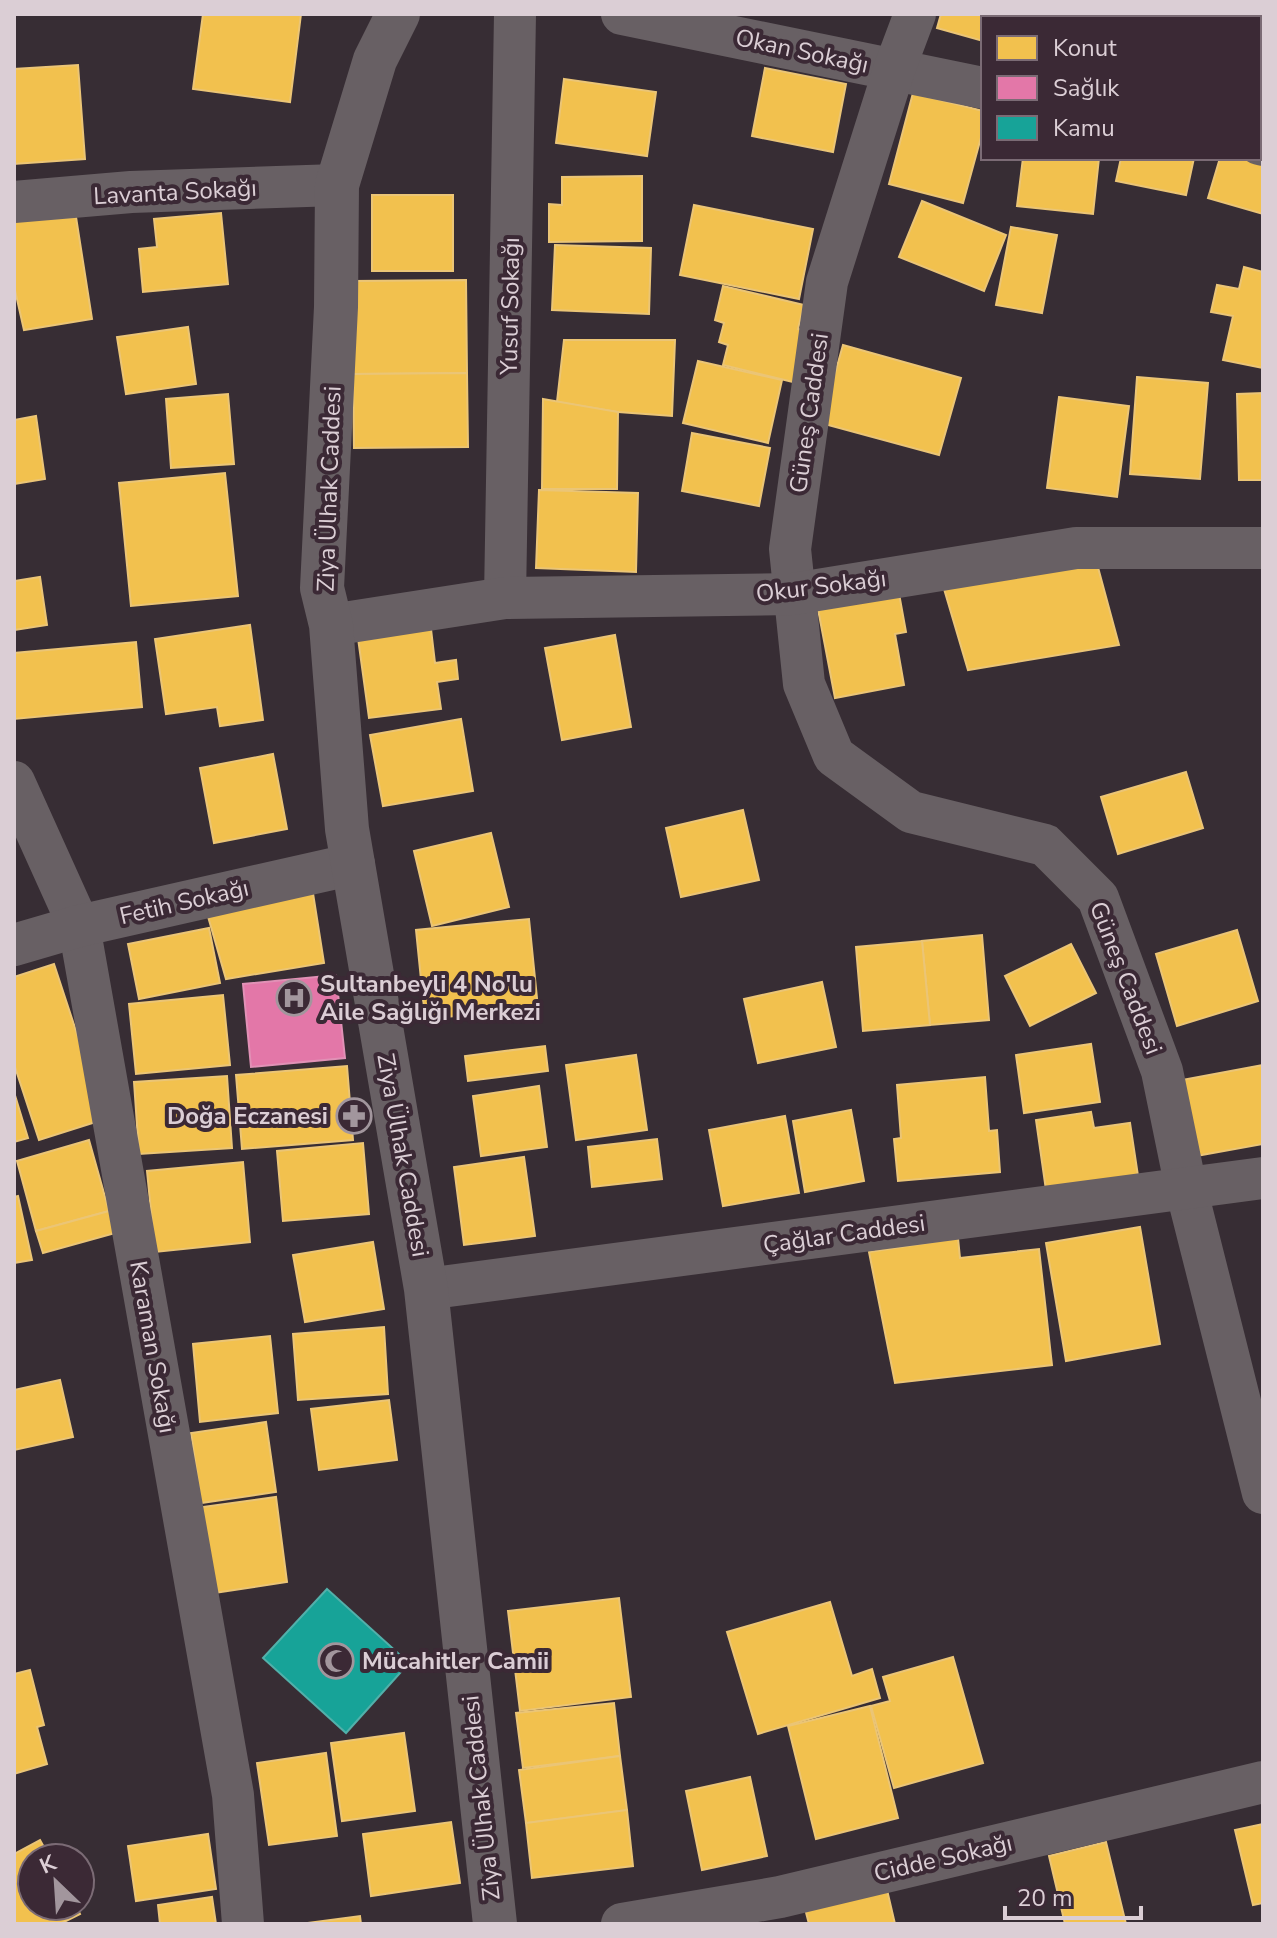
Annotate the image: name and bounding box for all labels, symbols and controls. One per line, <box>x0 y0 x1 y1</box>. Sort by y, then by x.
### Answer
legend <box>981 16 1261 160</box>
street label: Okan Sokağı <box>733 21 871 81</box>
text: Konut <box>1053 32 1117 64</box>
text: Sağlık <box>1053 72 1120 104</box>
text: Kamu <box>1053 112 1115 144</box>
street label: Lavanta Sokağı <box>92 172 258 212</box>
street label: Yusuf Sokağı <box>493 237 527 376</box>
street label: Güneş Caddesi <box>782 331 836 495</box>
street label: Ziya Ülhak Caddesi <box>309 385 349 593</box>
street label: Okur Sokağı <box>754 562 888 610</box>
street label: Fetih Sokağı <box>116 872 252 932</box>
street label: Güneş Caddesi <box>1082 897 1170 1059</box>
place label: Sultanbeyli 4 No'lu Aile Sağlığı Merkezi <box>320 968 541 1028</box>
hospital icon: Sultanbeyli 4 No'lu Aile Sağlığı Merkezi <box>275 979 313 1017</box>
street label: Ziya Ülhak Caddesi <box>369 1051 437 1259</box>
pharmacy icon: Doğa Eczanesi <box>335 1097 373 1135</box>
place label: Doğa Eczanesi <box>167 1100 328 1132</box>
street label: Çağlar Caddesi <box>761 1207 927 1261</box>
street label: Karaman Sokağı <box>122 1258 184 1436</box>
mosque icon: Mücahitler Camii <box>317 1642 355 1680</box>
place label: Mücahitler Camii <box>362 1645 549 1677</box>
street label: Ziya Ülhak Caddesi <box>454 1694 508 1902</box>
street label: Cidde Sokağı <box>871 1827 1015 1889</box>
north arrow <box>16 1842 96 1922</box>
text: K <box>35 1848 62 1881</box>
scale bar <box>1005 1870 1141 1920</box>
text: 20 m <box>1017 1882 1073 1914</box>

